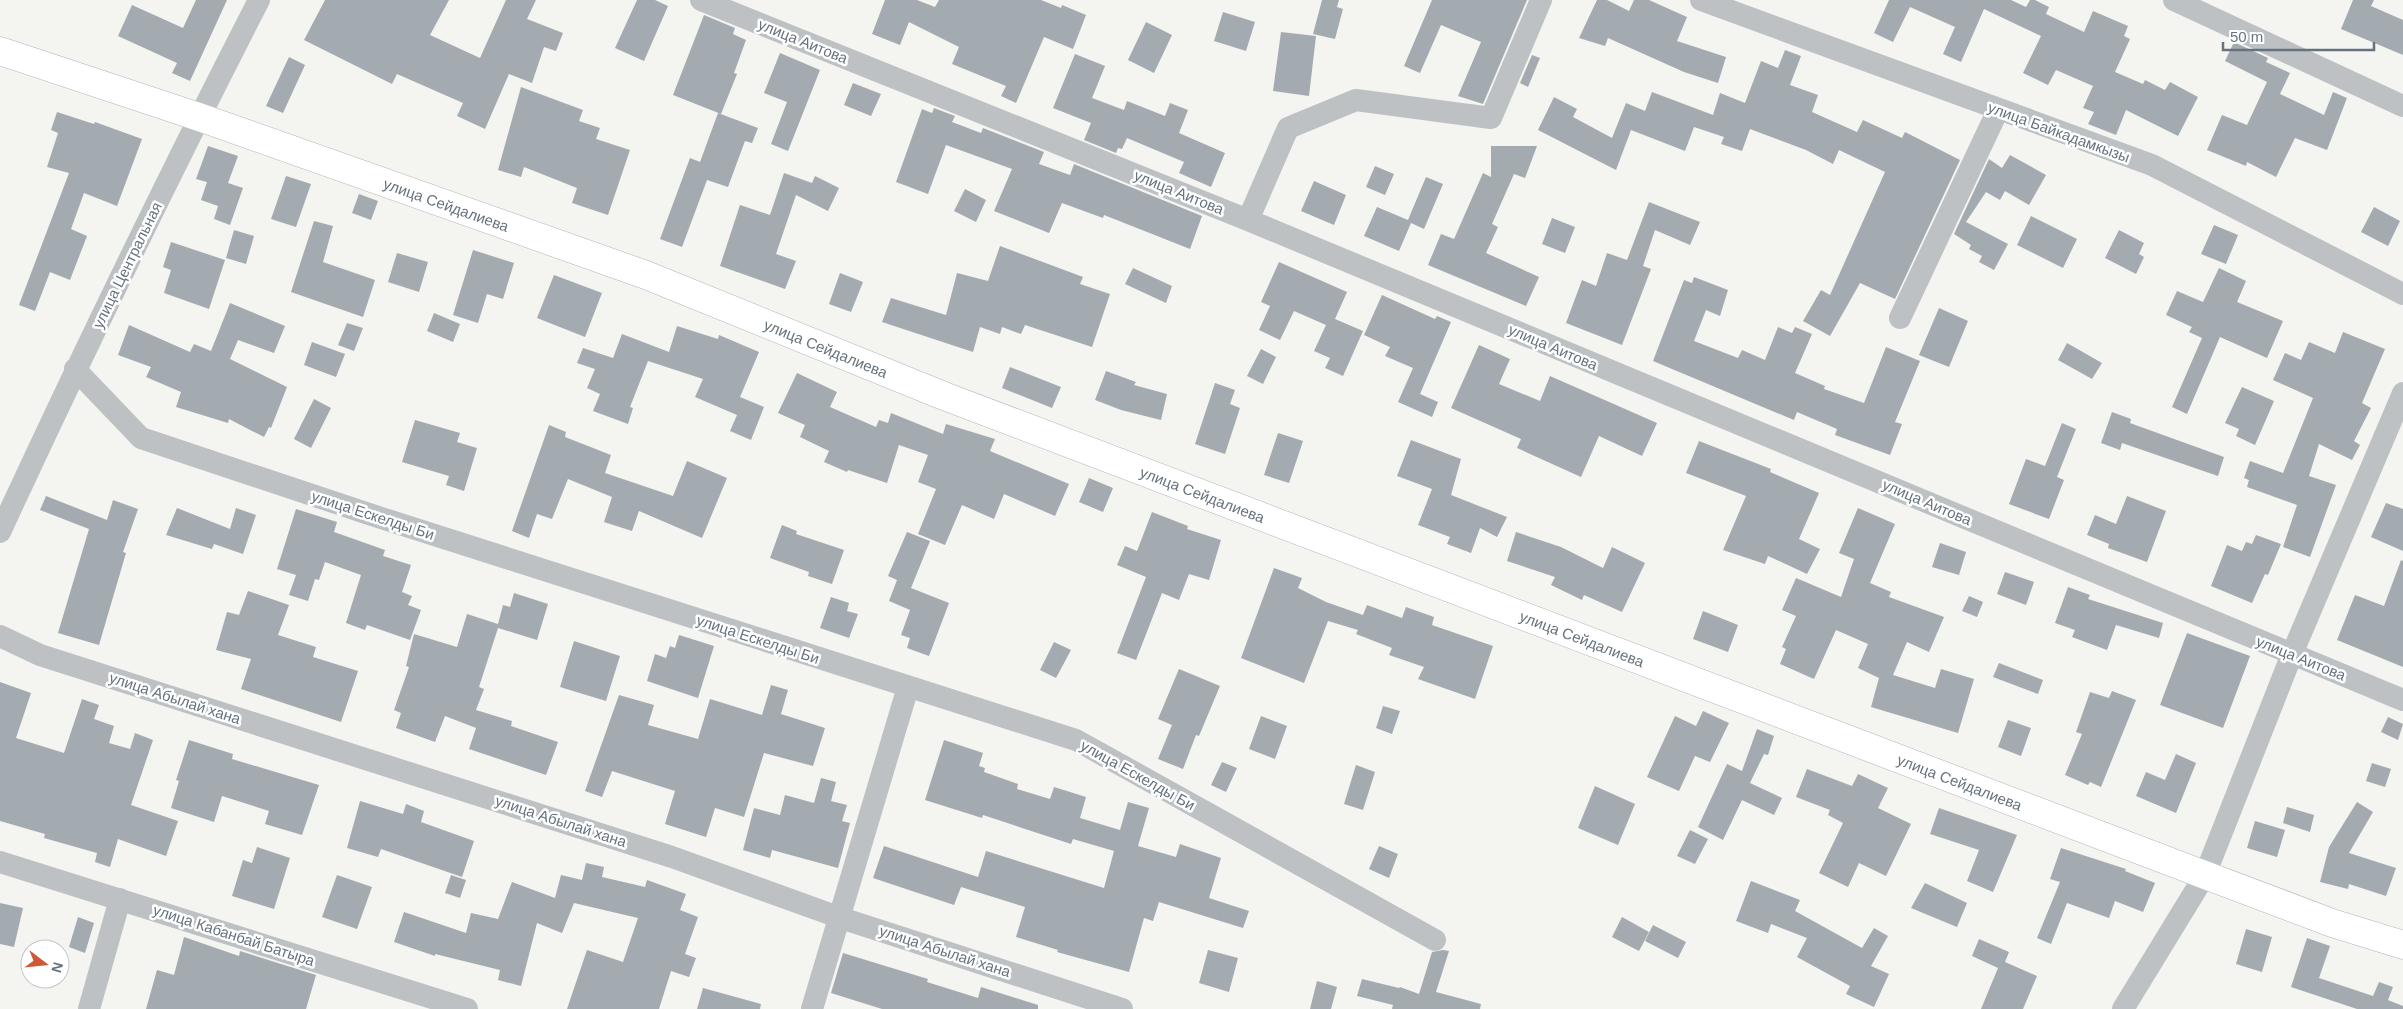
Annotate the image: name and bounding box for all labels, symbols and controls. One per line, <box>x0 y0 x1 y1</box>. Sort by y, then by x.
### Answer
street label: улица Аитова <box>756 15 851 67</box>
scale bar <box>2223 20 2374 52</box>
text: 50 m <box>2230 28 2263 45</box>
street label: улица Байкадамкызы <box>1986 98 2132 166</box>
street label: улица Аитова <box>1132 166 1227 218</box>
street label: улица Сейдалиева <box>381 174 512 235</box>
street label: улица Центральная <box>89 199 165 331</box>
street label: улица Сейдалиева <box>762 315 891 381</box>
street label: улица Аитова <box>1506 321 1601 374</box>
street label: улица Сейдалиева <box>1138 463 1268 526</box>
street label: улица Аитова <box>1880 476 1975 529</box>
street label: улица Ескелды Би <box>310 487 436 543</box>
street label: улица Сейдалиева <box>1518 607 1647 670</box>
street label: улица Ескелды Би <box>695 611 821 667</box>
street label: улица Аитова <box>2254 632 2349 684</box>
street label: улица Абылай хана <box>107 669 243 727</box>
street label: улица Ескелды Би <box>1078 737 1198 813</box>
street label: улица Сейдалиева <box>1895 751 2025 813</box>
street label: улица Абылай хана <box>493 792 629 850</box>
street label: улица Кабанбай Батыра <box>151 901 317 969</box>
street label: улица Абылай хана <box>877 922 1013 980</box>
north arrow <box>20 939 70 989</box>
text: N <box>48 961 67 975</box>

